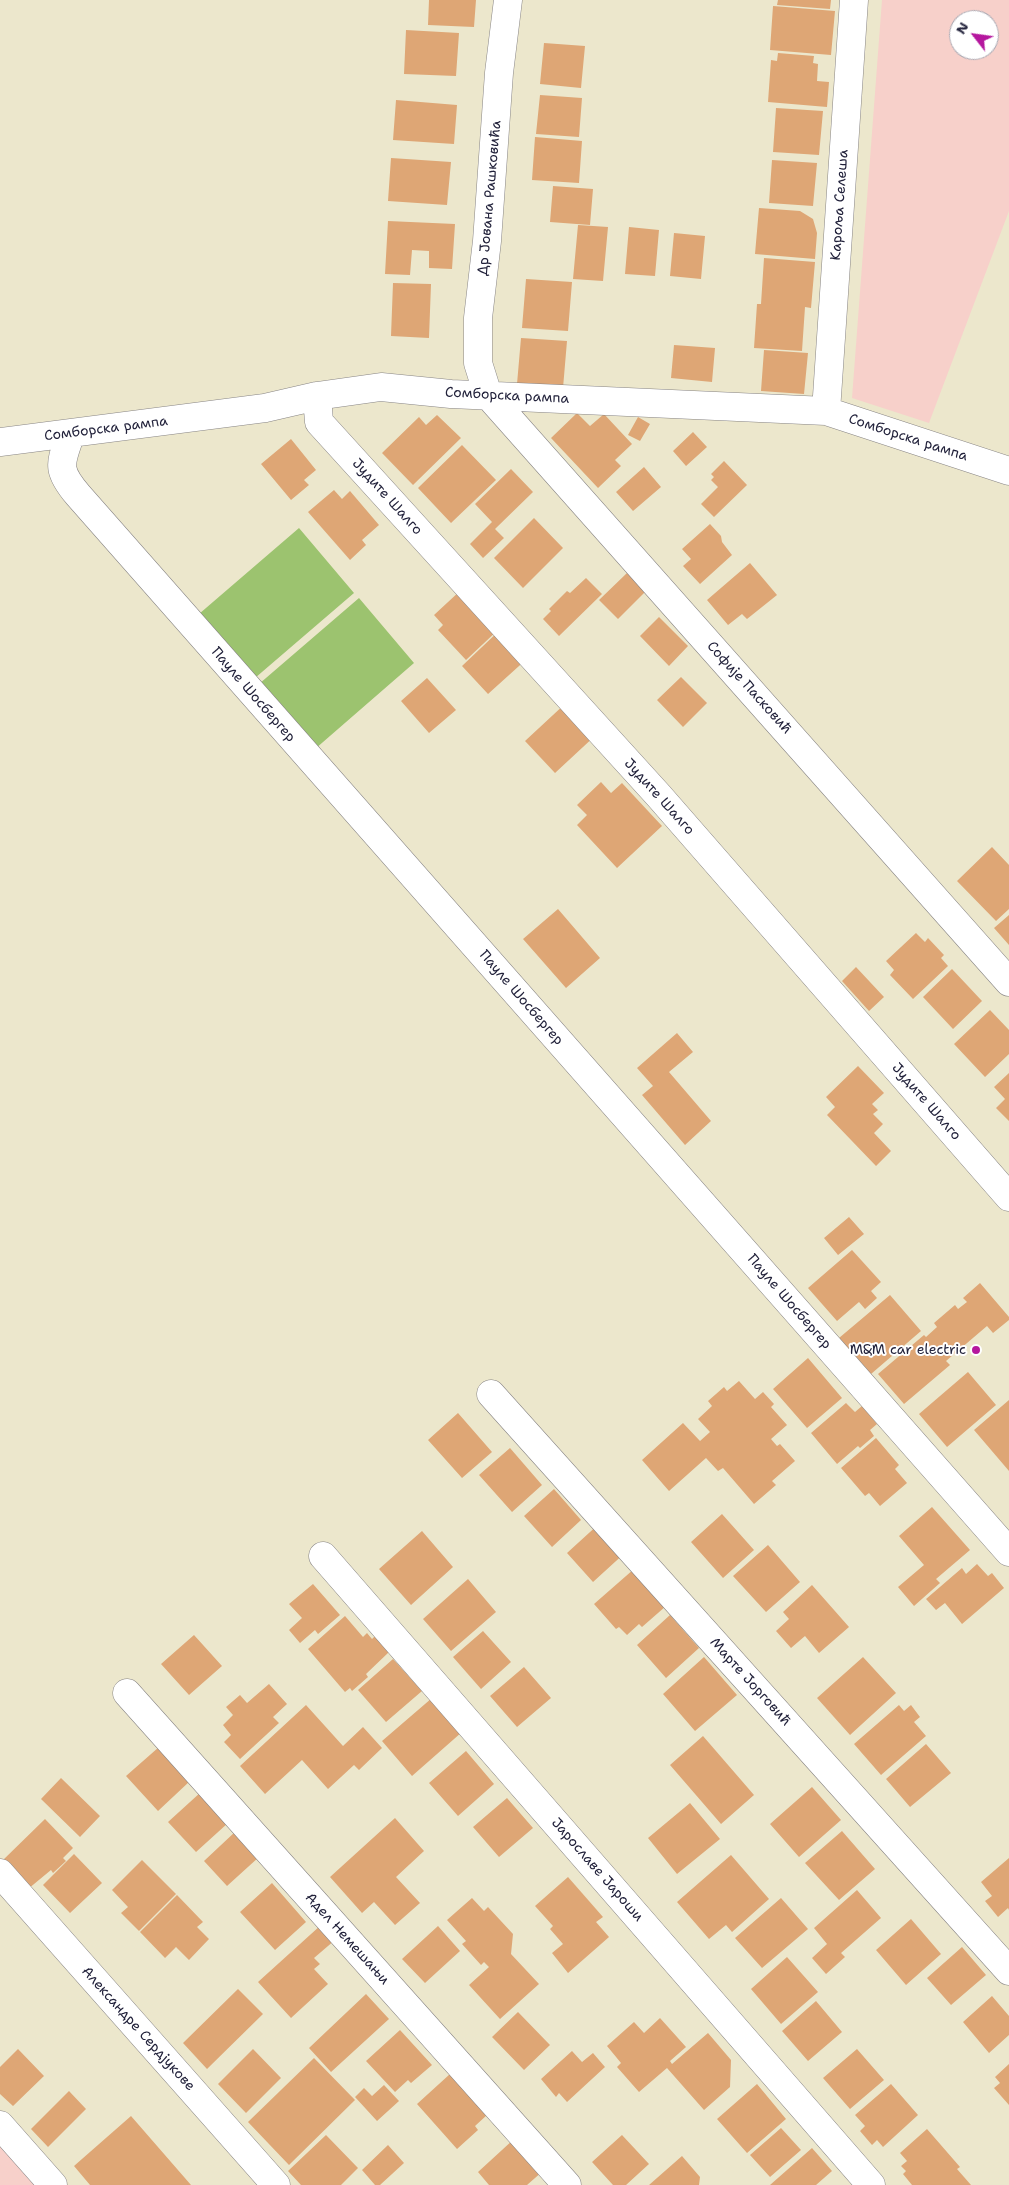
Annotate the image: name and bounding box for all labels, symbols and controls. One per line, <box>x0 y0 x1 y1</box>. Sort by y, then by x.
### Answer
north arrow <box>949 10 999 60</box>
text: N <box>951 19 972 37</box>
street label: Др Јована Рашковића <box>475 120 505 276</box>
street label: Кароља Селеша <box>828 149 852 261</box>
street label: Сомборска рампа <box>445 384 569 408</box>
street label: Сомборска рампа <box>846 411 970 465</box>
street label: Сомборска рампа <box>43 413 169 445</box>
street label: Јудите Шалго <box>348 455 426 539</box>
street label: Софије Пасковић <box>703 638 795 738</box>
street label: Пауле Шосбергер <box>207 644 299 746</box>
street label: Јудите Шалго <box>620 755 698 839</box>
street label: Пауле Шосбергер <box>475 947 567 1049</box>
street label: Јудите Шалго <box>888 1060 964 1144</box>
street label: Пауле Шосбергер <box>743 1251 835 1353</box>
place label: M&M car electric <box>850 1342 966 1358</box>
marker: M&M car electric <box>970 1344 982 1356</box>
street label: Марте Јорговић <box>706 1634 794 1730</box>
street label: Јарославе Јароши <box>547 1815 647 1925</box>
street label: Адел Немешањи <box>301 1890 393 1988</box>
street label: Александре Сердјукове <box>78 1963 198 2095</box>

